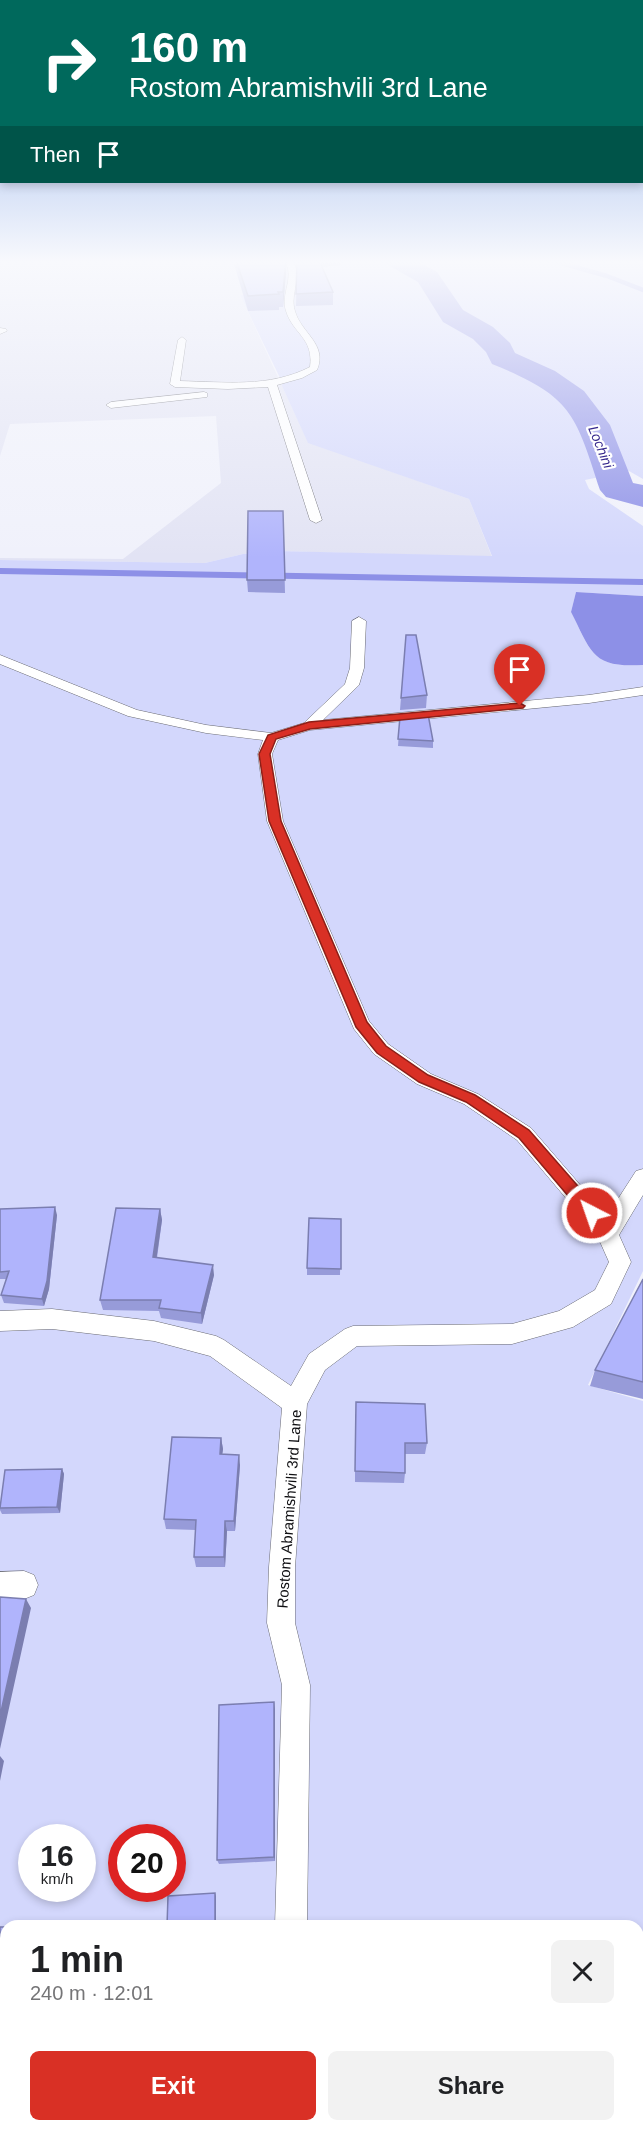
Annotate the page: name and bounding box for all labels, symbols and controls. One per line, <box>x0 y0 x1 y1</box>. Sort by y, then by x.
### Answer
icon: right <box>30 24 108 102</box>
text: 160 m <box>129 24 248 71</box>
text: Rostom Abramishvili 3rd Lane <box>129 73 488 103</box>
icon: arrive <box>92 138 125 171</box>
text: Then <box>30 142 80 167</box>
water label: Lochini <box>585 423 617 471</box>
pin <box>494 644 545 706</box>
icon: arrive <box>503 653 536 686</box>
position arrow <box>560 1181 624 1245</box>
street label: Rostom Abramishvili 3rd Lane <box>274 1409 304 1609</box>
speed limit sign: 20 <box>108 1824 186 1902</box>
text: 16 <box>40 1839 74 1872</box>
text: km/h <box>41 1870 73 1887</box>
text: 1 min <box>30 1939 124 1980</box>
button: close <box>551 1940 614 2003</box>
text: 240 m · 12:01 <box>30 1982 153 2004</box>
button: Exit <box>30 2051 316 2120</box>
button: Share <box>328 2051 614 2120</box>

